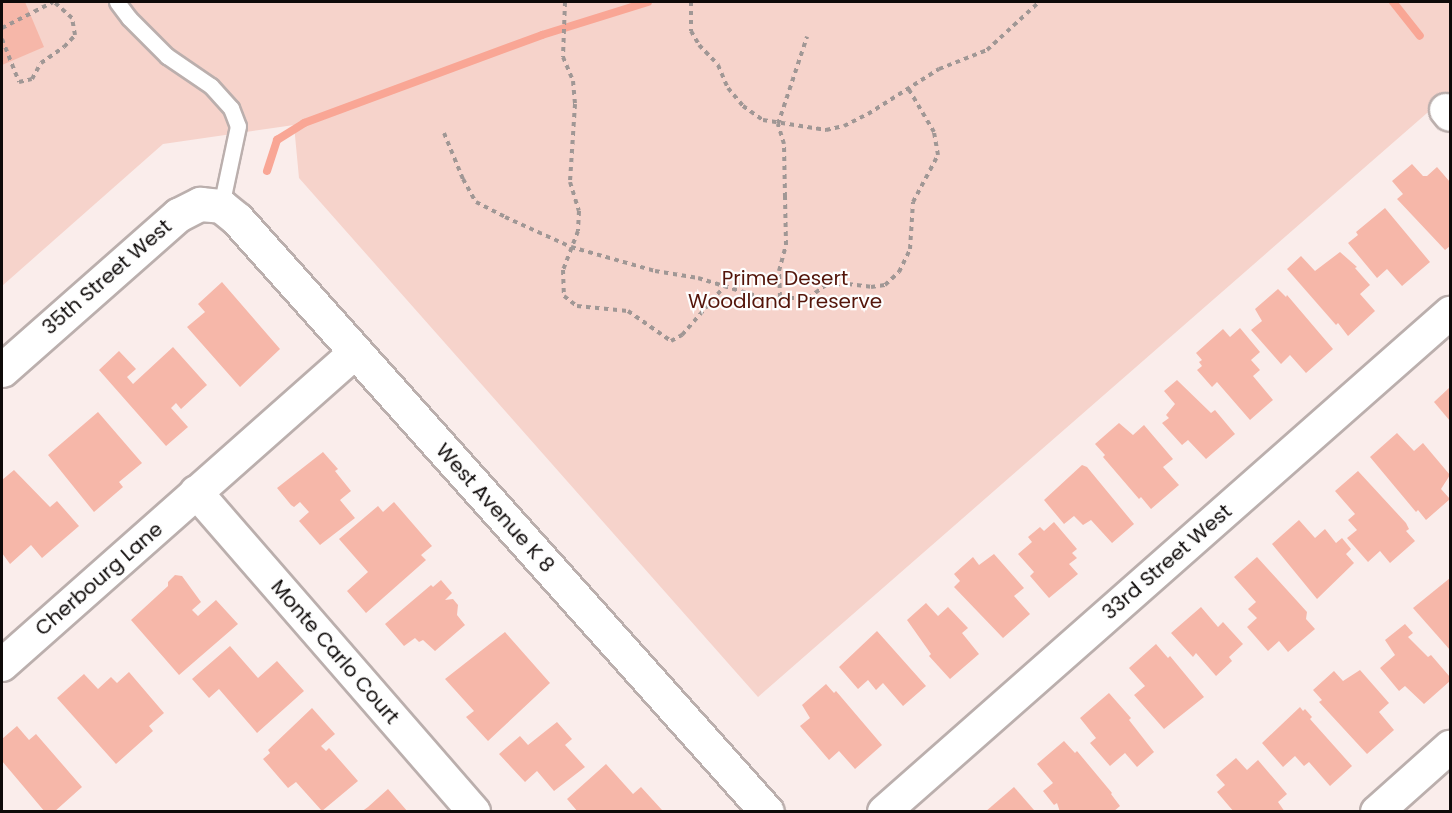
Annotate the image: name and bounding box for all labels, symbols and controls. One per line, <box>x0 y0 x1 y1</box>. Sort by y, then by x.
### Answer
street label: 35th Street West <box>38 214 176 340</box>
park label: Prime Desert Woodland Preserve <box>688 267 882 314</box>
street label: West Avenue K 8 <box>431 439 559 577</box>
street label: 33rd Street West <box>1097 499 1237 625</box>
street label: Cherbourg Lane <box>30 517 168 641</box>
street label: Monte Carlo Court <box>266 575 404 729</box>

